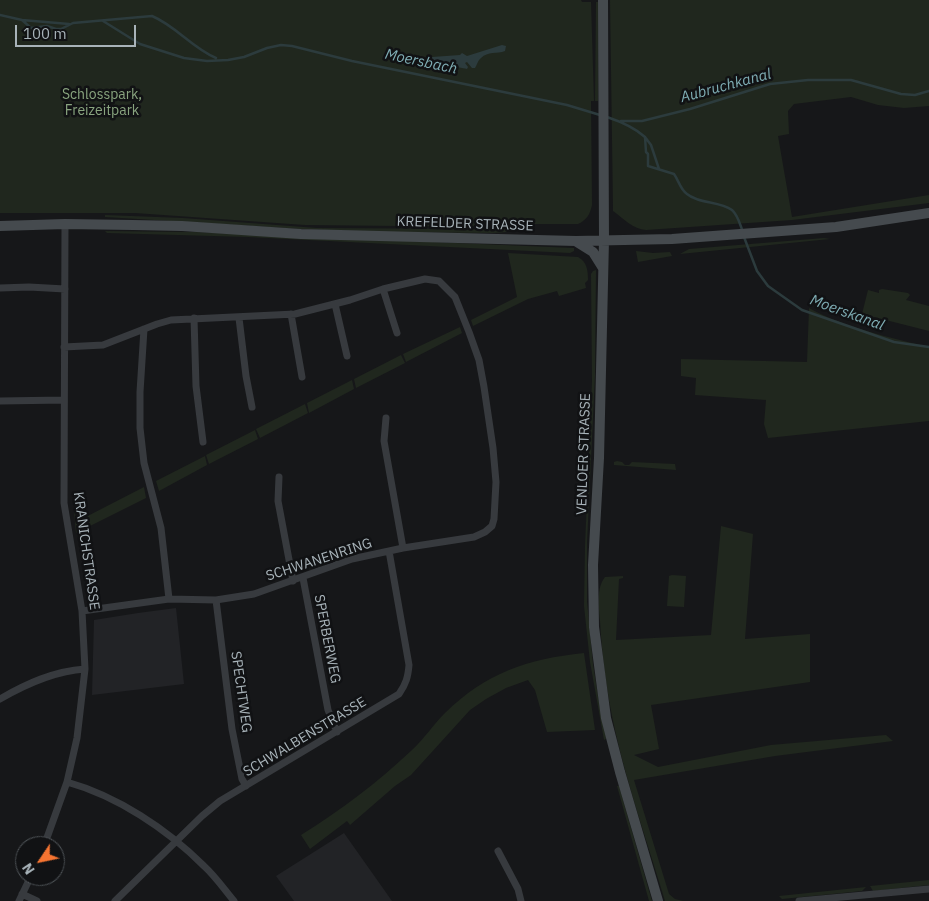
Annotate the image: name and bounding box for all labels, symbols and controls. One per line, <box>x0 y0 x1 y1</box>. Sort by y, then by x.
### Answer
scale bar <box>18 15 139 47</box>
text: 100 m <box>23 24 67 43</box>
water label: Moersbach <box>383 46 459 78</box>
water label: Aubruchkanal <box>679 65 773 107</box>
park label: Schlosspark, Freizeitpark <box>62 87 142 120</box>
street label: KREFELDER STRASSE <box>396 213 534 235</box>
water label: Moerskanal <box>807 291 887 335</box>
street label: VENLOER STRASSE <box>573 393 595 515</box>
street label: KRANICHSTRASSE <box>69 491 103 611</box>
street label: SCHWANENRING <box>264 535 374 585</box>
street label: SPERBERWEG <box>310 593 344 685</box>
street label: SPECHTWEG <box>227 650 255 734</box>
street label: SCHWALBENSTRASSE <box>240 694 370 780</box>
north arrow <box>15 836 65 886</box>
text: N <box>18 860 39 878</box>

